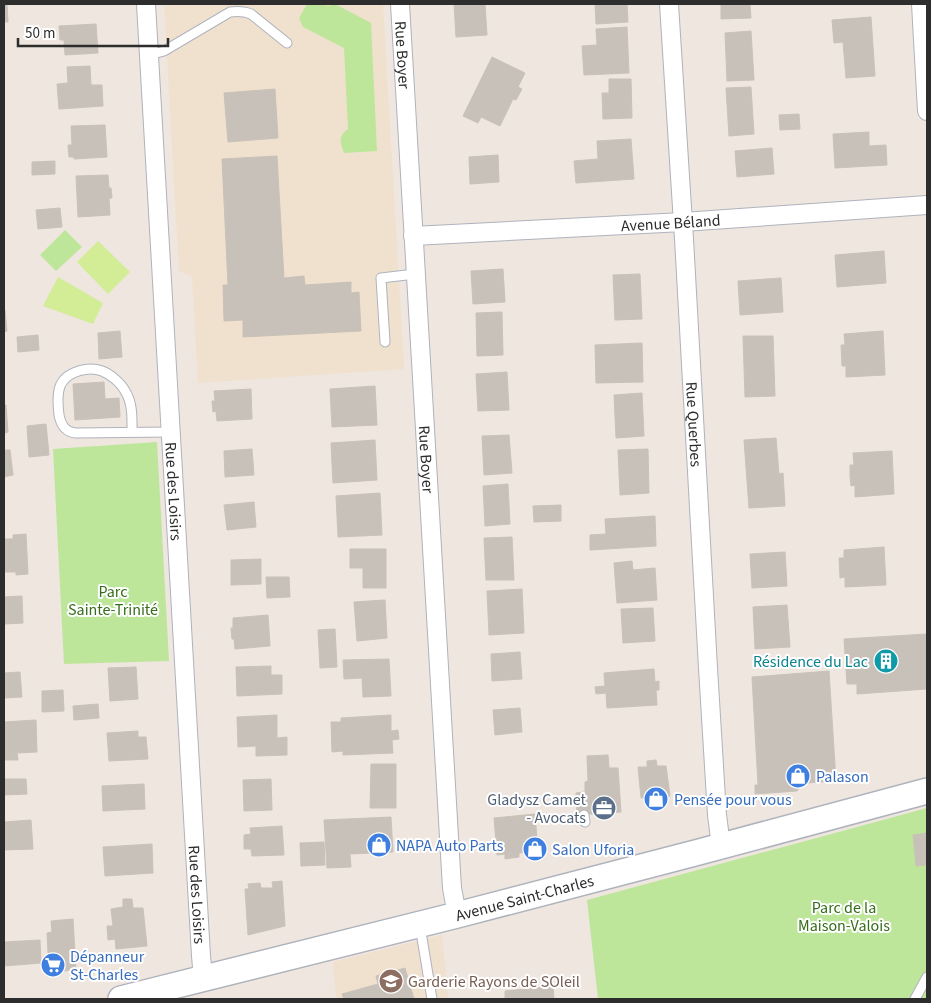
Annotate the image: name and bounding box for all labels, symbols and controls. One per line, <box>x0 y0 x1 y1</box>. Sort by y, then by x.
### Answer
scale bar <box>18 15 168 47</box>
street label: Rue Boyer <box>389 20 415 90</box>
text: 50 m <box>25 23 55 44</box>
street label: Avenue Béland <box>620 209 721 237</box>
street label: Rue Querbes <box>680 381 707 468</box>
street label: Rue Boyer <box>413 425 439 494</box>
street label: Rue des Loisirs <box>159 441 187 541</box>
park label: Parc Sainte-Trinité <box>68 581 158 621</box>
building icon: Résidence du Lac <box>873 648 899 674</box>
place label: Résidence du Lac <box>753 651 868 673</box>
shop icon: Palason <box>785 763 811 789</box>
place label: Palason <box>816 766 869 788</box>
shop icon: Pensée pour vous <box>643 786 669 812</box>
place label: Gladysz Camet - Avocats <box>487 789 587 829</box>
place label: Pensée pour vous <box>674 789 792 811</box>
office icon: Gladysz Camet - Avocats <box>591 795 617 821</box>
shop icon: NAPA Auto Parts <box>366 832 392 858</box>
place label: NAPA Auto Parts <box>396 835 504 857</box>
shop icon: Salon Uforia <box>522 836 548 862</box>
place label: Salon Uforia <box>552 839 634 861</box>
street label: Rue des Loisirs <box>183 845 210 945</box>
street label: Avenue Saint-Charles <box>453 870 596 927</box>
park label: Parc de la Maison-Valois <box>798 897 890 937</box>
place label: Dépanneur St-Charles <box>70 946 145 986</box>
supermarket icon: Dépanneur St-Charles <box>40 952 66 978</box>
school or university icon: Garderie Rayons de SOleil <box>378 968 404 994</box>
place label: Garderie Rayons de SOleil <box>408 971 580 993</box>

